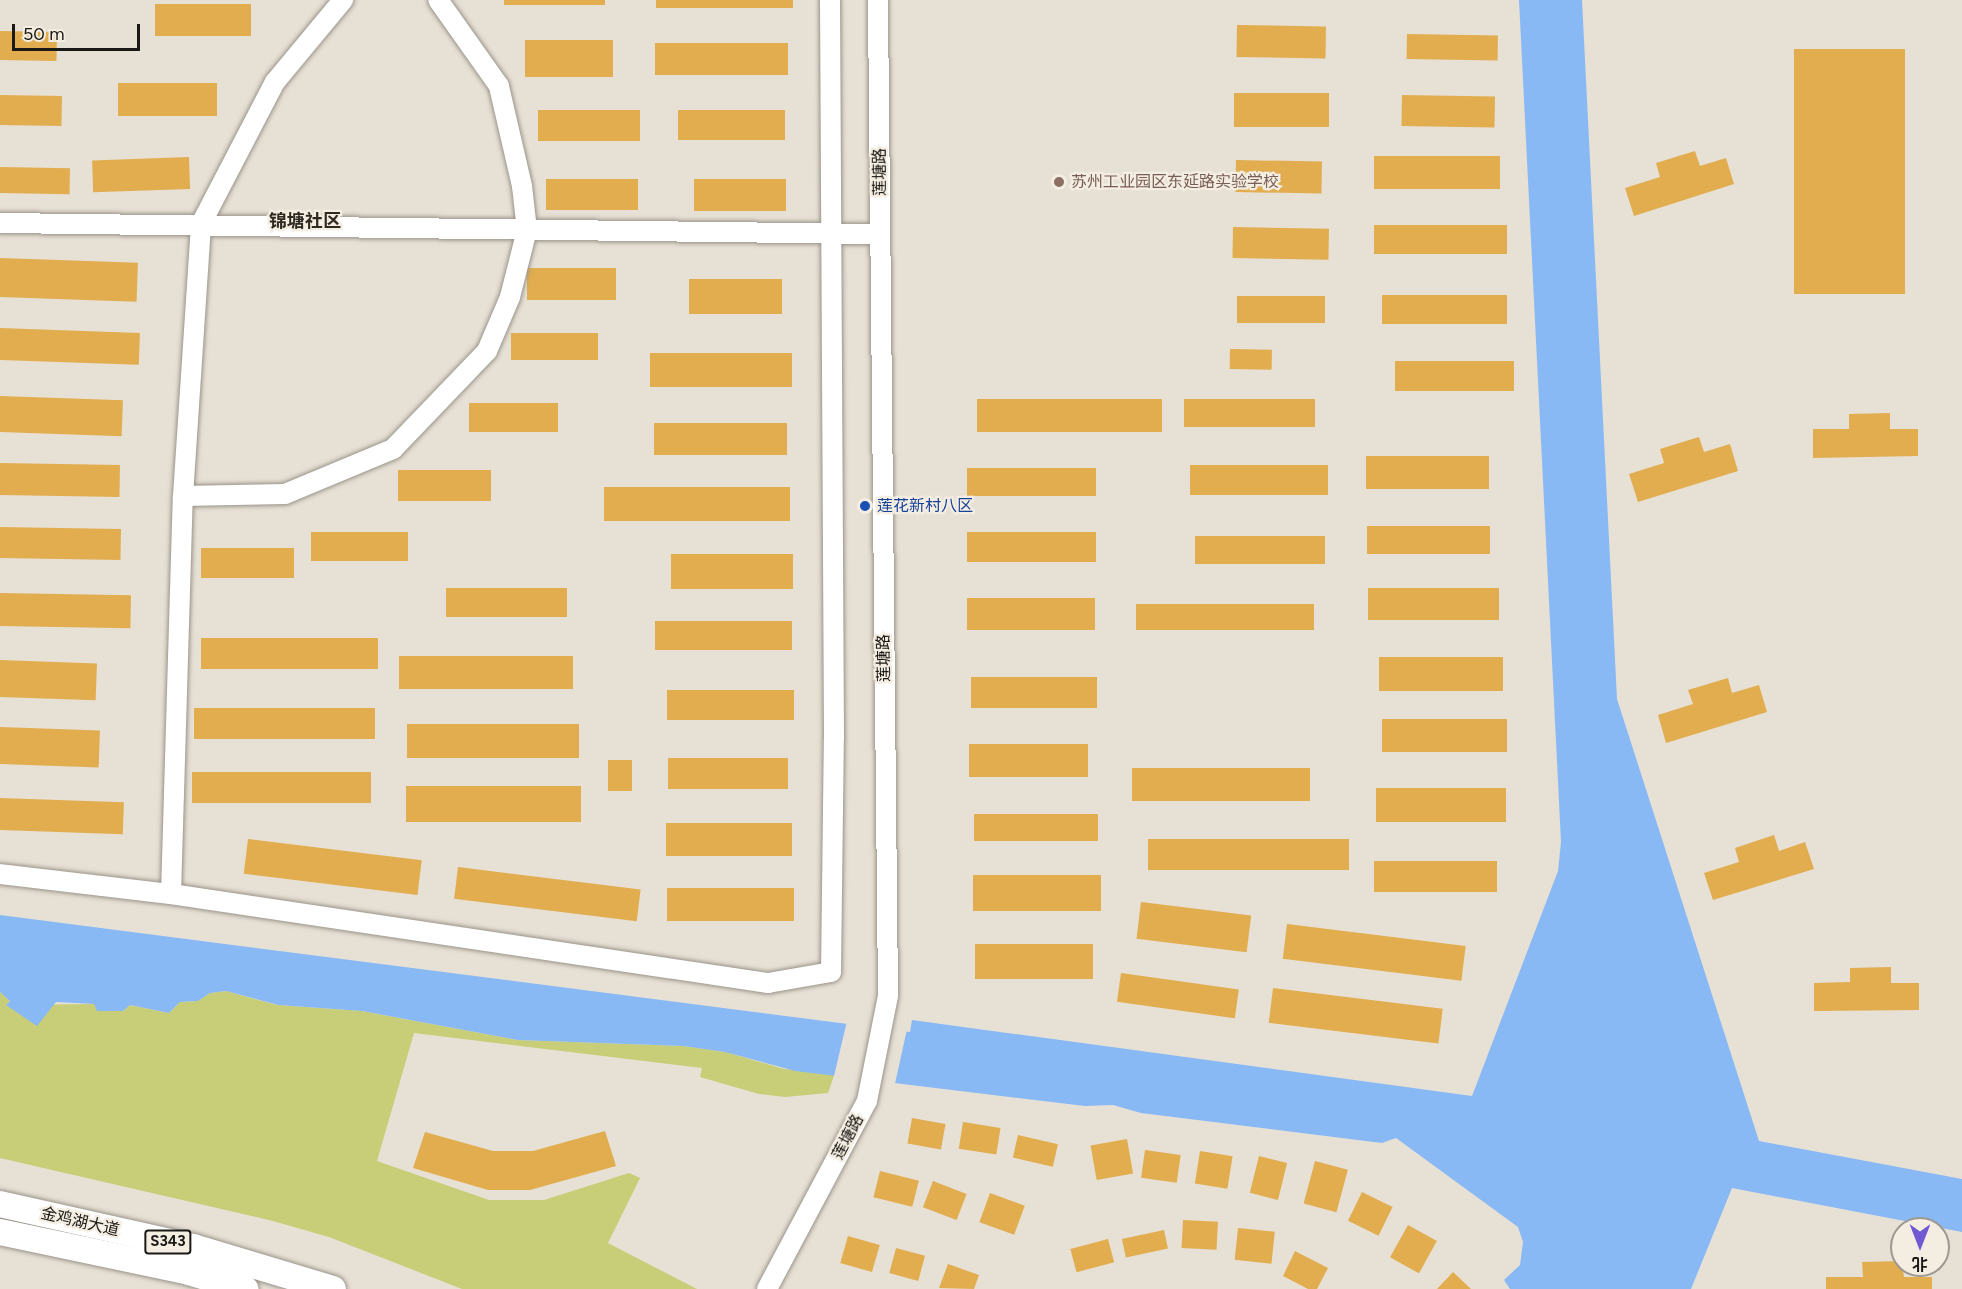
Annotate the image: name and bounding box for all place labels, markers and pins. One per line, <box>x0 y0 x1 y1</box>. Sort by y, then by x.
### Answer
place label: 苏州工业园区东延路实验学校 <box>1071 172 1279 192</box>
marker: 苏州工业园区东延路实验学校 <box>1052 175 1066 189</box>
place label: 莲花新村八区 <box>877 496 973 516</box>
marker: 莲花新村八区 <box>858 499 872 513</box>

